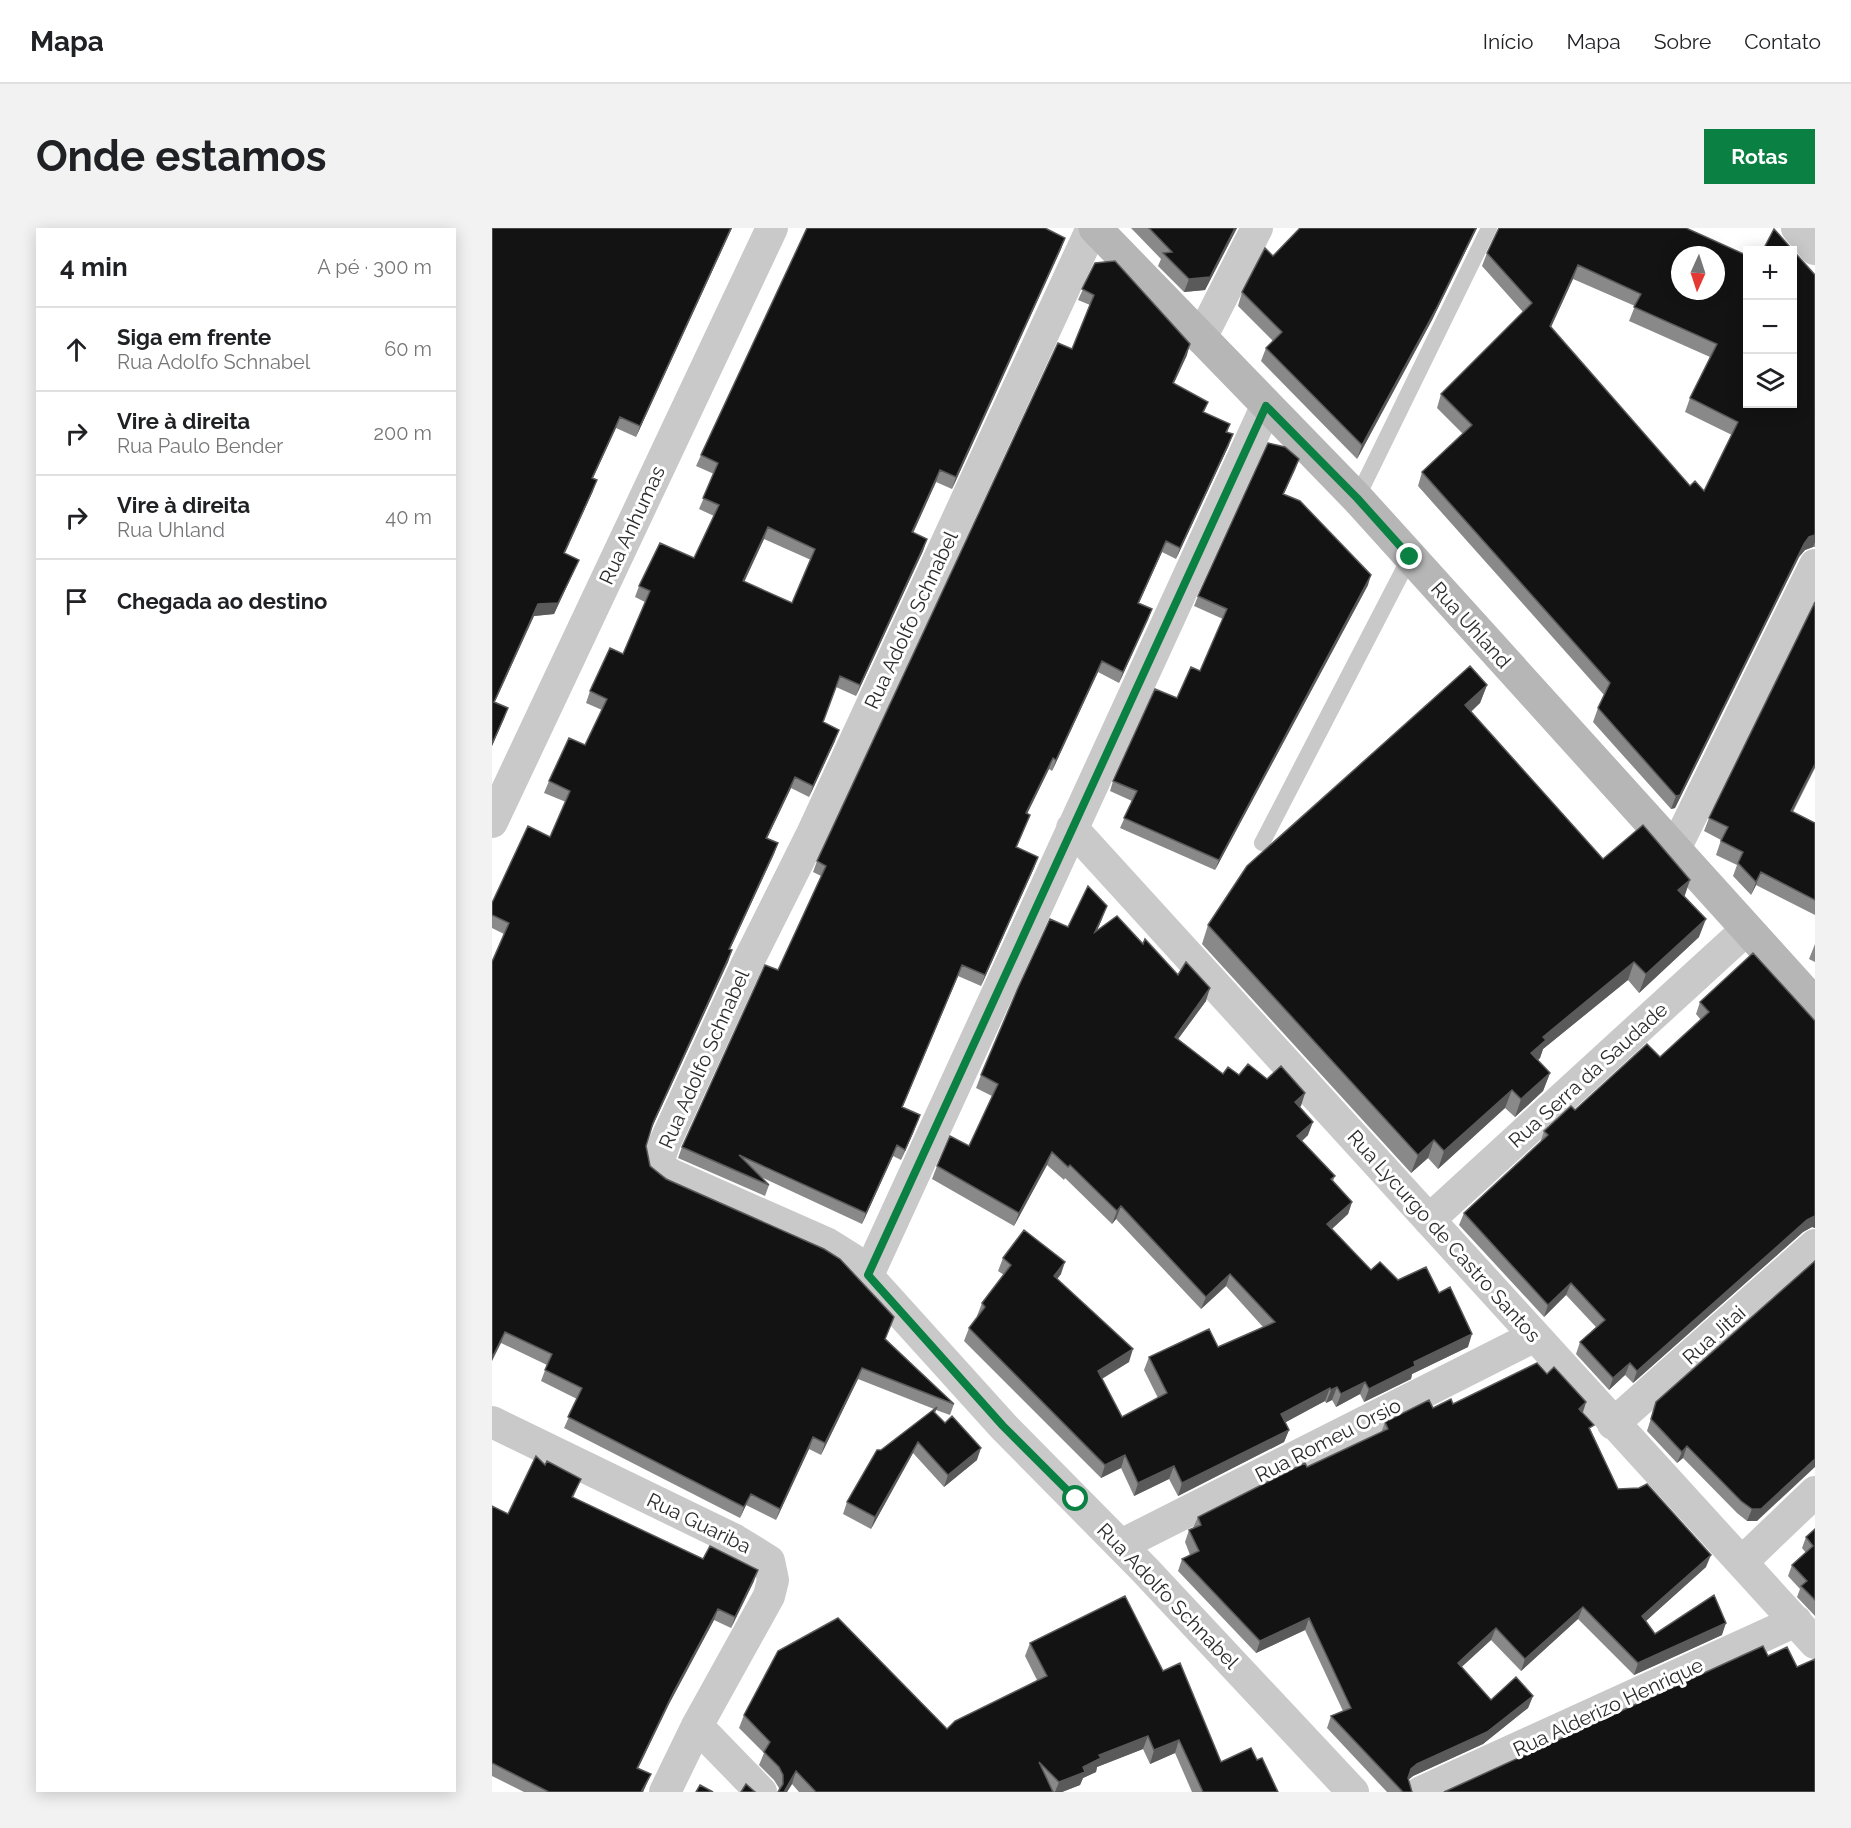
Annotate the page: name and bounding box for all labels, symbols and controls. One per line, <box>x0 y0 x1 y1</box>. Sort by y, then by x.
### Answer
text: Mapa <box>30 25 104 58</box>
text: Início <box>1483 29 1533 54</box>
text: Mapa <box>1566 29 1621 54</box>
text: Sobre <box>1654 29 1711 54</box>
text: Contato <box>1744 29 1821 54</box>
button: Rotas <box>1704 129 1815 184</box>
text: Onde estamos <box>36 132 327 181</box>
north arrow <box>1671 246 1725 300</box>
map controls <box>1743 246 1797 408</box>
button: + <box>1743 246 1797 300</box>
text: 4 min <box>60 252 128 282</box>
text: A pé · 300 m <box>317 255 432 279</box>
button: − <box>1743 300 1797 354</box>
text: Siga em frente <box>117 324 271 350</box>
icon: ahead <box>60 333 93 366</box>
text: 60 m <box>384 337 432 361</box>
text: Rua Adolfo Schnabel <box>117 350 310 374</box>
button: layers <box>1743 354 1797 408</box>
text: Vire à direita <box>117 408 250 434</box>
icon: right <box>60 417 93 450</box>
text: 200 m <box>374 421 432 445</box>
text: Rua Paulo Bender <box>117 434 283 458</box>
street label: Rua Anhumas <box>594 462 670 588</box>
text: Vire à direita <box>117 492 250 518</box>
icon: right <box>60 501 93 534</box>
text: 40 m <box>385 505 432 529</box>
text: Rua Uhland <box>117 518 225 542</box>
street label: Rua Adolfo Schnabel <box>859 527 963 713</box>
route end <box>1396 543 1422 569</box>
street label: Rua Uhland <box>1426 577 1516 673</box>
icon: arrive <box>60 585 93 618</box>
text: Chegada ao destino <box>117 588 327 614</box>
street label: Rua Adolfo Schnabel <box>654 965 755 1152</box>
street label: Rua Serra da Saudade <box>1504 997 1673 1153</box>
street label: Rua Lycurgo de Castro Santos <box>1342 1125 1546 1347</box>
street label: Rua Jitai <box>1678 1301 1750 1369</box>
street label: Rua Romeu Orsio <box>1251 1393 1405 1487</box>
route start <box>1062 1485 1088 1511</box>
street label: Rua Guariba <box>643 1488 755 1558</box>
street label: Rua Adolfo Schnabel <box>1092 1518 1244 1674</box>
street label: Rua Alderizo Henrique <box>1509 1652 1707 1762</box>

